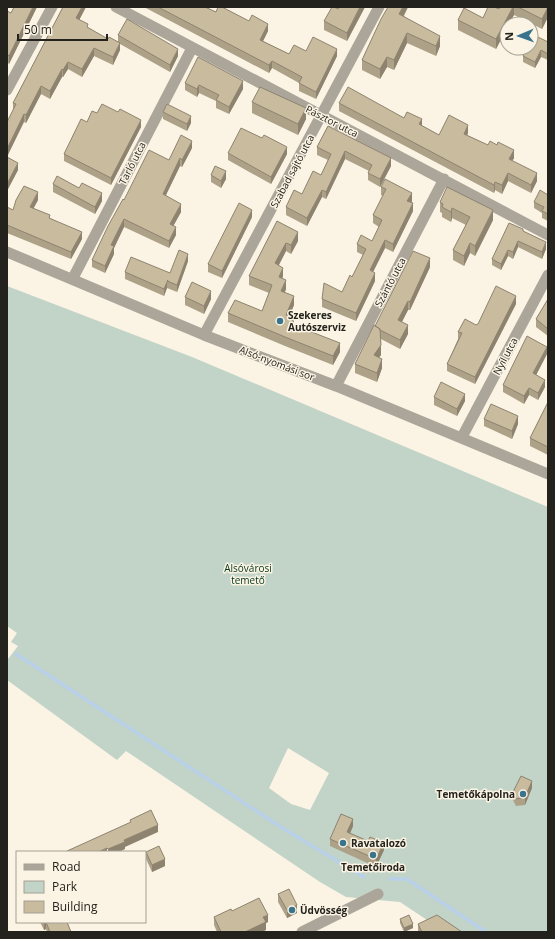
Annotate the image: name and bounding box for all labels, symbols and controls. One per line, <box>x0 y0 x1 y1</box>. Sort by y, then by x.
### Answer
scale bar <box>18 16 107 42</box>
north arrow <box>499 16 539 56</box>
text: 50 m <box>24 21 52 38</box>
text: N <box>501 32 516 41</box>
street label: Pásztor utca <box>303 102 361 140</box>
street label: Szabad sajtó utca <box>267 132 317 210</box>
street label: Tarló utca <box>115 139 149 187</box>
street label: Szántó utca <box>371 255 409 309</box>
place label: Szekeres Autószerviz <box>288 308 346 334</box>
marker: Szekeres Autószerviz <box>275 316 285 326</box>
street label: Nyíl utca <box>489 335 521 377</box>
street label: Alsó-nyomási sor <box>237 342 317 384</box>
park label: Alsóvárosi temető <box>224 561 272 587</box>
place label: Temetőkápolna <box>437 787 515 801</box>
marker: Temetőkápolna <box>518 789 528 799</box>
place label: Ravatalozó <box>351 836 406 850</box>
marker: Ravatalozó <box>338 838 348 848</box>
marker: Temetőiroda <box>368 850 378 860</box>
legend <box>16 851 146 923</box>
text: Road <box>52 858 81 875</box>
place label: Temetőiroda <box>341 860 405 874</box>
text: Park <box>52 878 78 895</box>
text: Building <box>52 898 98 915</box>
place label: Üdvösség <box>300 903 348 917</box>
marker: Üdvösség <box>287 905 297 915</box>

